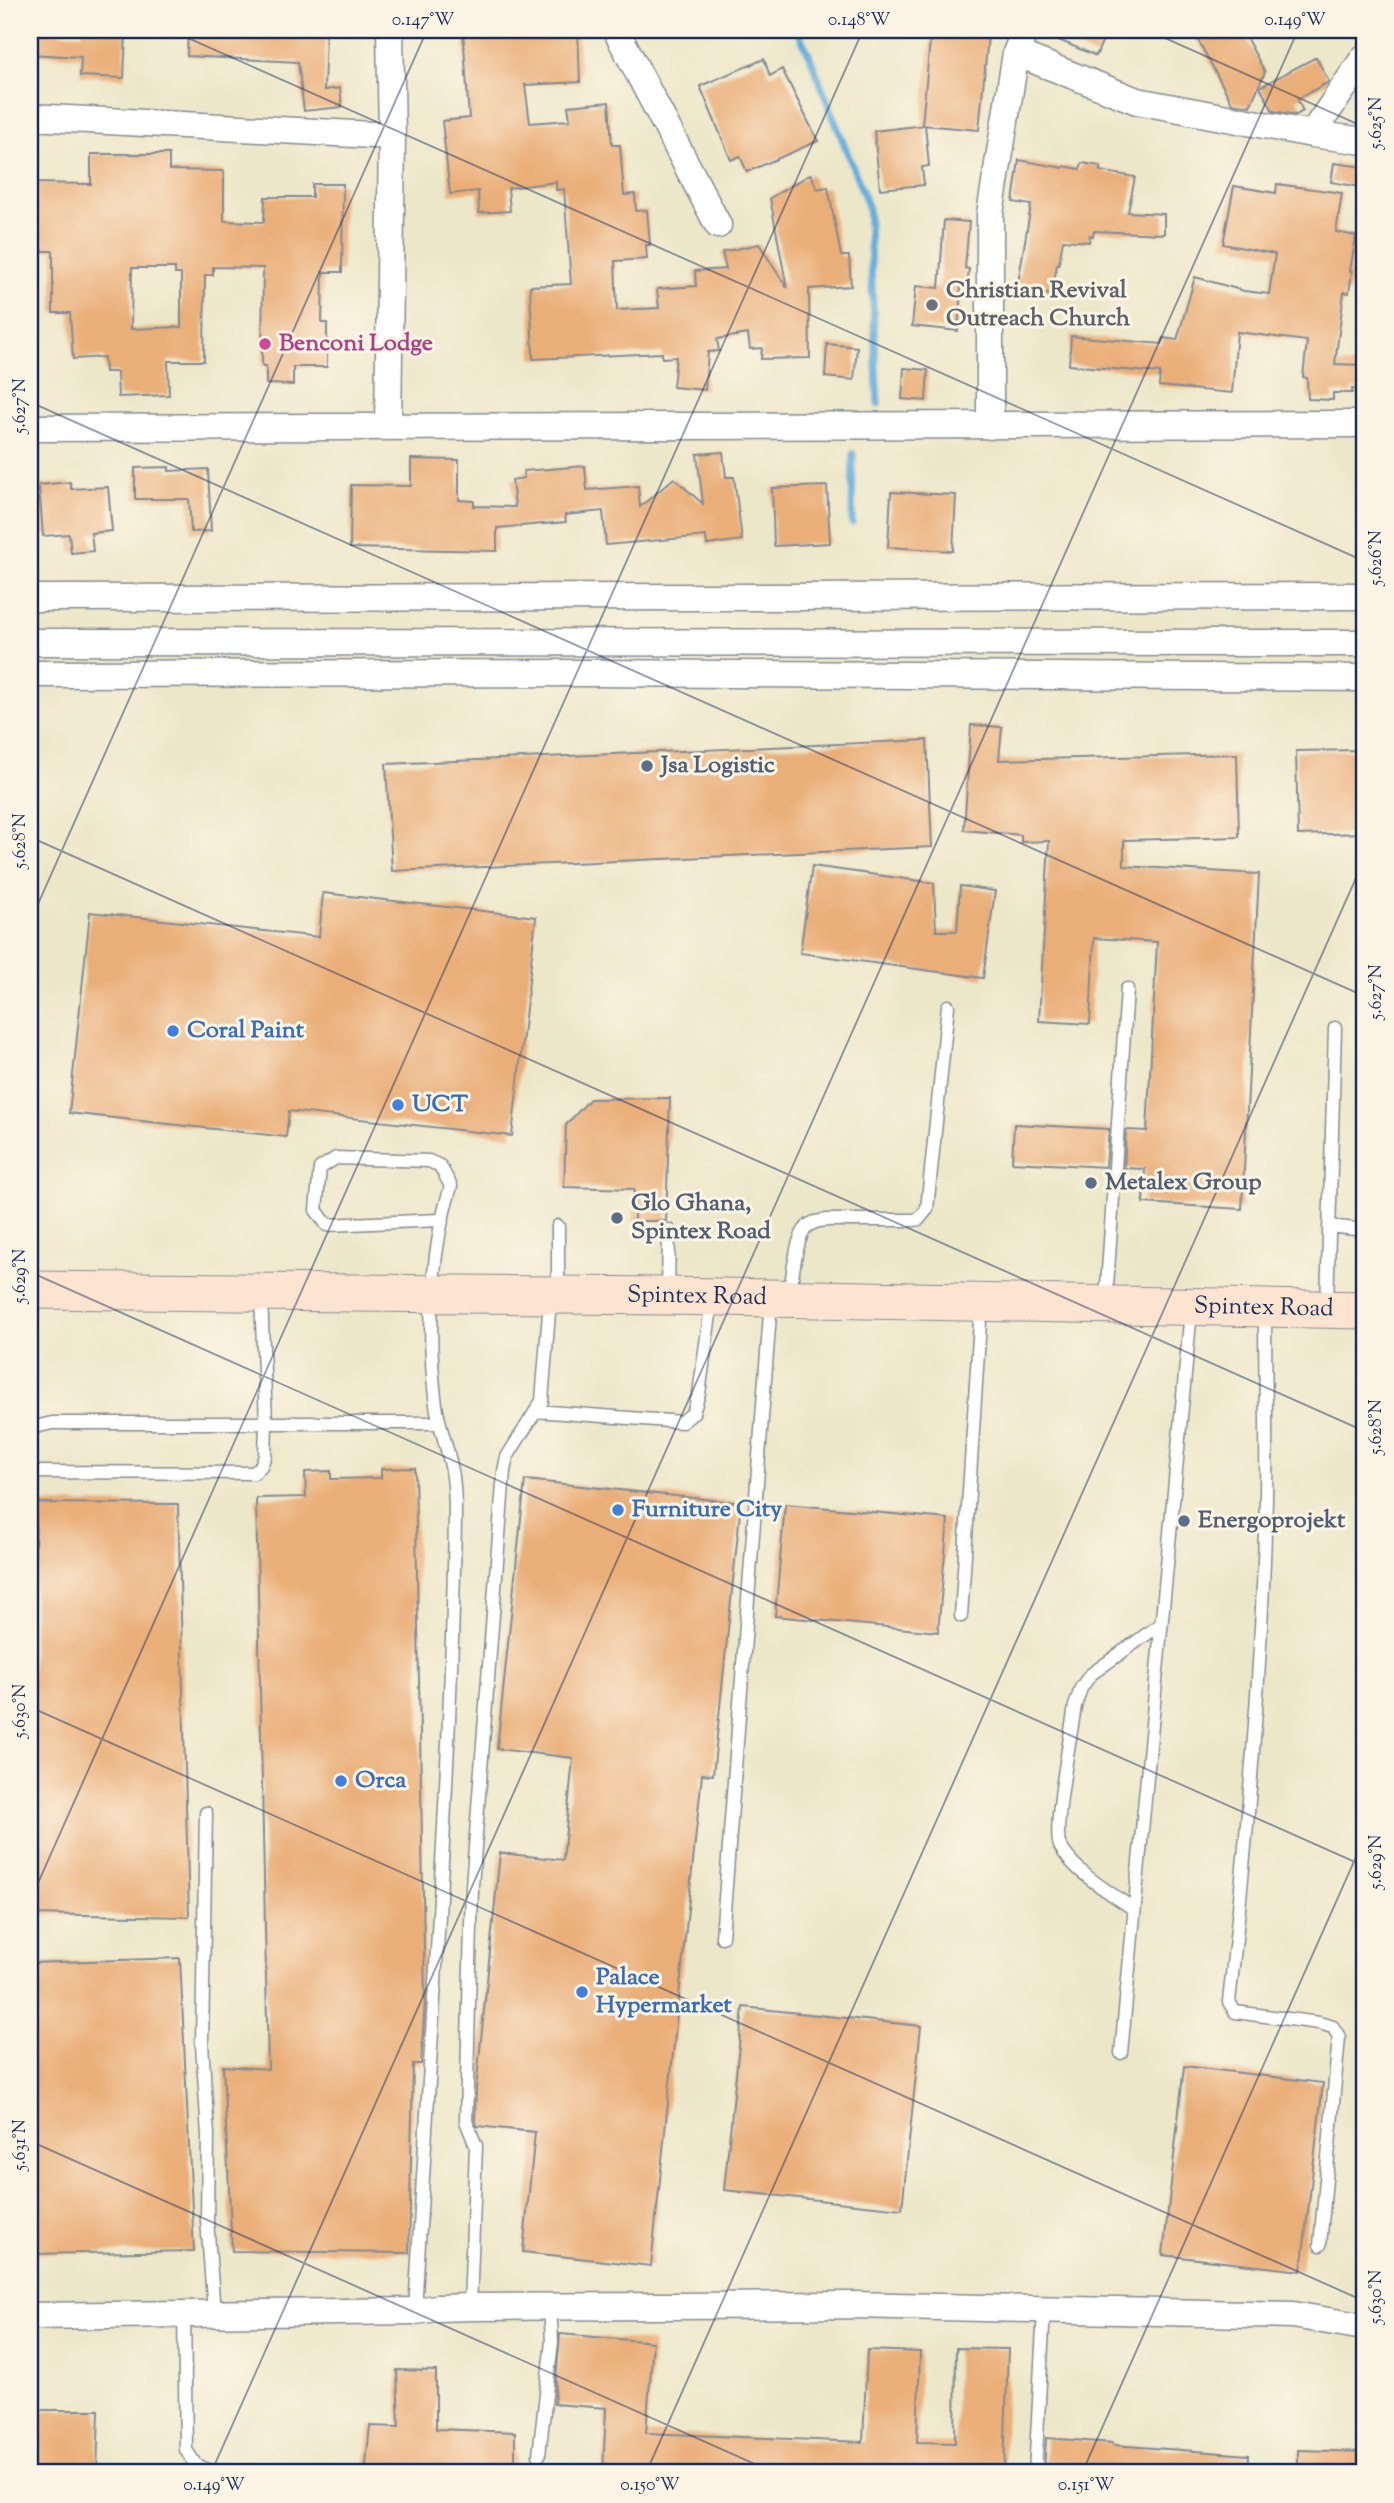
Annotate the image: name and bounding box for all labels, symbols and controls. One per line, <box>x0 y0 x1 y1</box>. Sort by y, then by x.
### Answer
text: 0.147°W <box>392 8 454 34</box>
text: 0.148°W <box>828 8 890 34</box>
text: 0.149°W <box>1264 8 1326 34</box>
text: 5.625°N <box>1364 97 1390 150</box>
place label: Christian Revival Outreach Church <box>946 274 1131 336</box>
marker: Christian Revival Outreach Church <box>924 297 940 313</box>
place label: Benconi Lodge <box>279 327 433 361</box>
marker: Benconi Lodge <box>257 336 273 352</box>
text: 5.627°N <box>8 378 34 435</box>
text: 5.626°N <box>1364 530 1390 587</box>
place label: Jsa Logistic <box>659 749 775 783</box>
marker: Jsa Logistic <box>639 758 655 774</box>
text: 5.628°N <box>8 813 34 870</box>
text: 5.627°N <box>1364 964 1390 1021</box>
place label: Coral Paint <box>187 1014 305 1048</box>
marker: Coral Paint <box>165 1023 181 1039</box>
place label: UCT <box>412 1088 468 1122</box>
marker: UCT <box>390 1097 406 1113</box>
place label: Metalex Group <box>1105 1166 1262 1200</box>
marker: Metalex Group <box>1083 1175 1099 1191</box>
place label: Glo Ghana, Spintex Road <box>631 1187 771 1249</box>
marker: Glo Ghana, Spintex Road <box>609 1210 625 1226</box>
text: 5.629°N <box>8 1249 34 1304</box>
street label: Spintex Road <box>627 1279 768 1315</box>
street label: Spintex Road <box>1194 1290 1335 1326</box>
text: 5.628°N <box>1364 1399 1390 1456</box>
place label: Furniture City <box>632 1493 782 1527</box>
marker: Furniture City <box>610 1502 626 1518</box>
place label: Energoprojekt <box>1198 1504 1346 1538</box>
marker: Energoprojekt <box>1176 1513 1192 1529</box>
text: 5.630°N <box>8 1684 34 1739</box>
place label: Orca <box>355 1764 407 1798</box>
marker: Orca <box>333 1773 349 1789</box>
text: 5.629°N <box>1364 1835 1390 1890</box>
place label: Palace Hypermarket <box>596 1961 733 2023</box>
marker: Palace Hypermarket <box>574 1984 590 2000</box>
text: 5.631°N <box>8 2119 34 2172</box>
text: 5.630°N <box>1364 2270 1390 2325</box>
text: 0.149°W <box>183 2473 245 2499</box>
text: 0.150°W <box>620 2473 680 2499</box>
text: 0.151°W <box>1058 2473 1114 2499</box>

